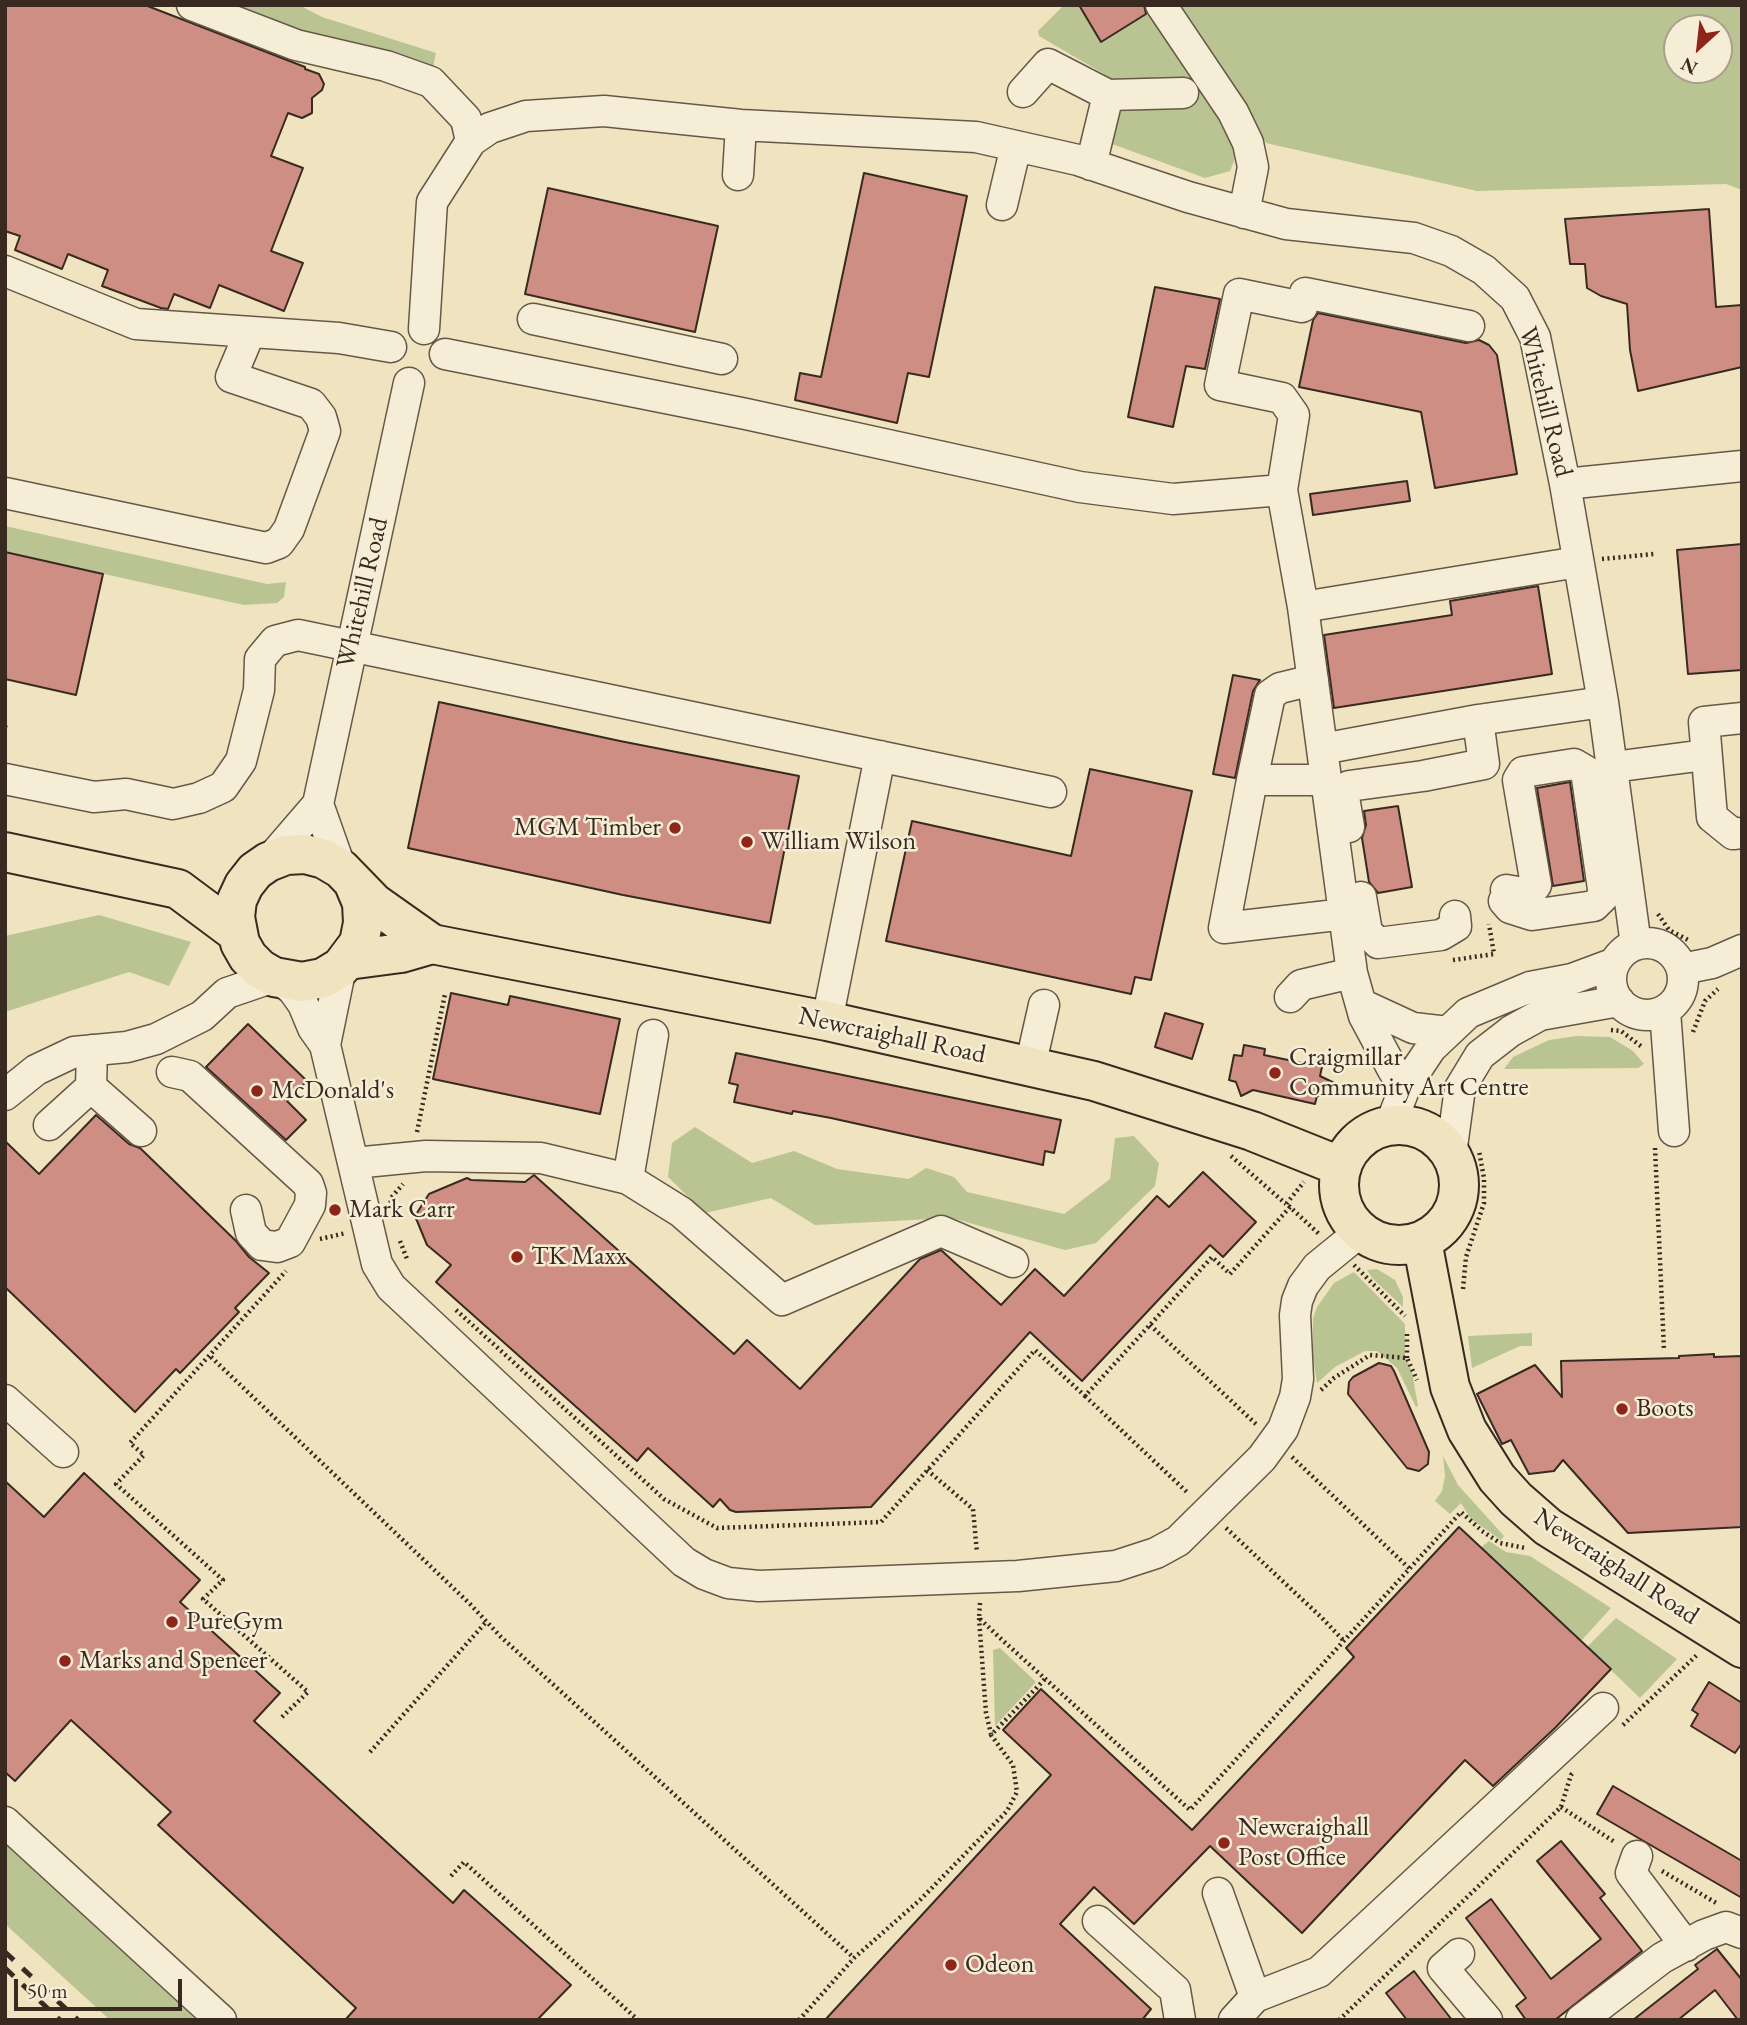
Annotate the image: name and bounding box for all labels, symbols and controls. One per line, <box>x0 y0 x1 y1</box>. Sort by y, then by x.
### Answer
north arrow <box>1663 14 1733 84</box>
text: N <box>1677 52 1702 81</box>
street label: Whitehill Road <box>1511 324 1579 480</box>
street label: Whitehill Road <box>331 515 395 671</box>
place label: MGM Timber <box>514 812 661 844</box>
marker: MGM Timber <box>667 820 683 836</box>
place label: William Wilson <box>761 826 916 858</box>
marker: William Wilson <box>739 834 755 850</box>
street label: Newcraighall Road <box>795 1001 989 1071</box>
place label: Craigmillar Community Art Centre <box>1289 1042 1529 1104</box>
marker: Craigmillar Community Art Centre <box>1267 1065 1283 1081</box>
place label: McDonald's <box>271 1075 394 1107</box>
marker: McDonald's <box>249 1083 265 1099</box>
place label: Mark Carr <box>349 1194 455 1226</box>
marker: Mark Carr <box>327 1202 343 1218</box>
place label: TK Maxx <box>531 1241 627 1273</box>
marker: TK Maxx <box>509 1249 525 1265</box>
place label: Boots <box>1636 1393 1694 1425</box>
marker: Boots <box>1614 1401 1630 1417</box>
street label: Newcraighall Road <box>1528 1502 1704 1632</box>
place label: PureGym <box>186 1606 283 1638</box>
marker: PureGym <box>164 1614 180 1630</box>
place label: Marks and Spencer <box>79 1645 268 1677</box>
marker: Marks and Spencer <box>57 1653 73 1669</box>
place label: Newcraighall Post Office <box>1238 1812 1369 1874</box>
marker: Newcraighall Post Office <box>1216 1835 1232 1851</box>
place label: Odeon <box>965 1949 1034 1981</box>
marker: Odeon <box>943 1957 959 1973</box>
scale bar <box>18 1966 186 2010</box>
text: 50 m <box>27 1977 68 2004</box>

